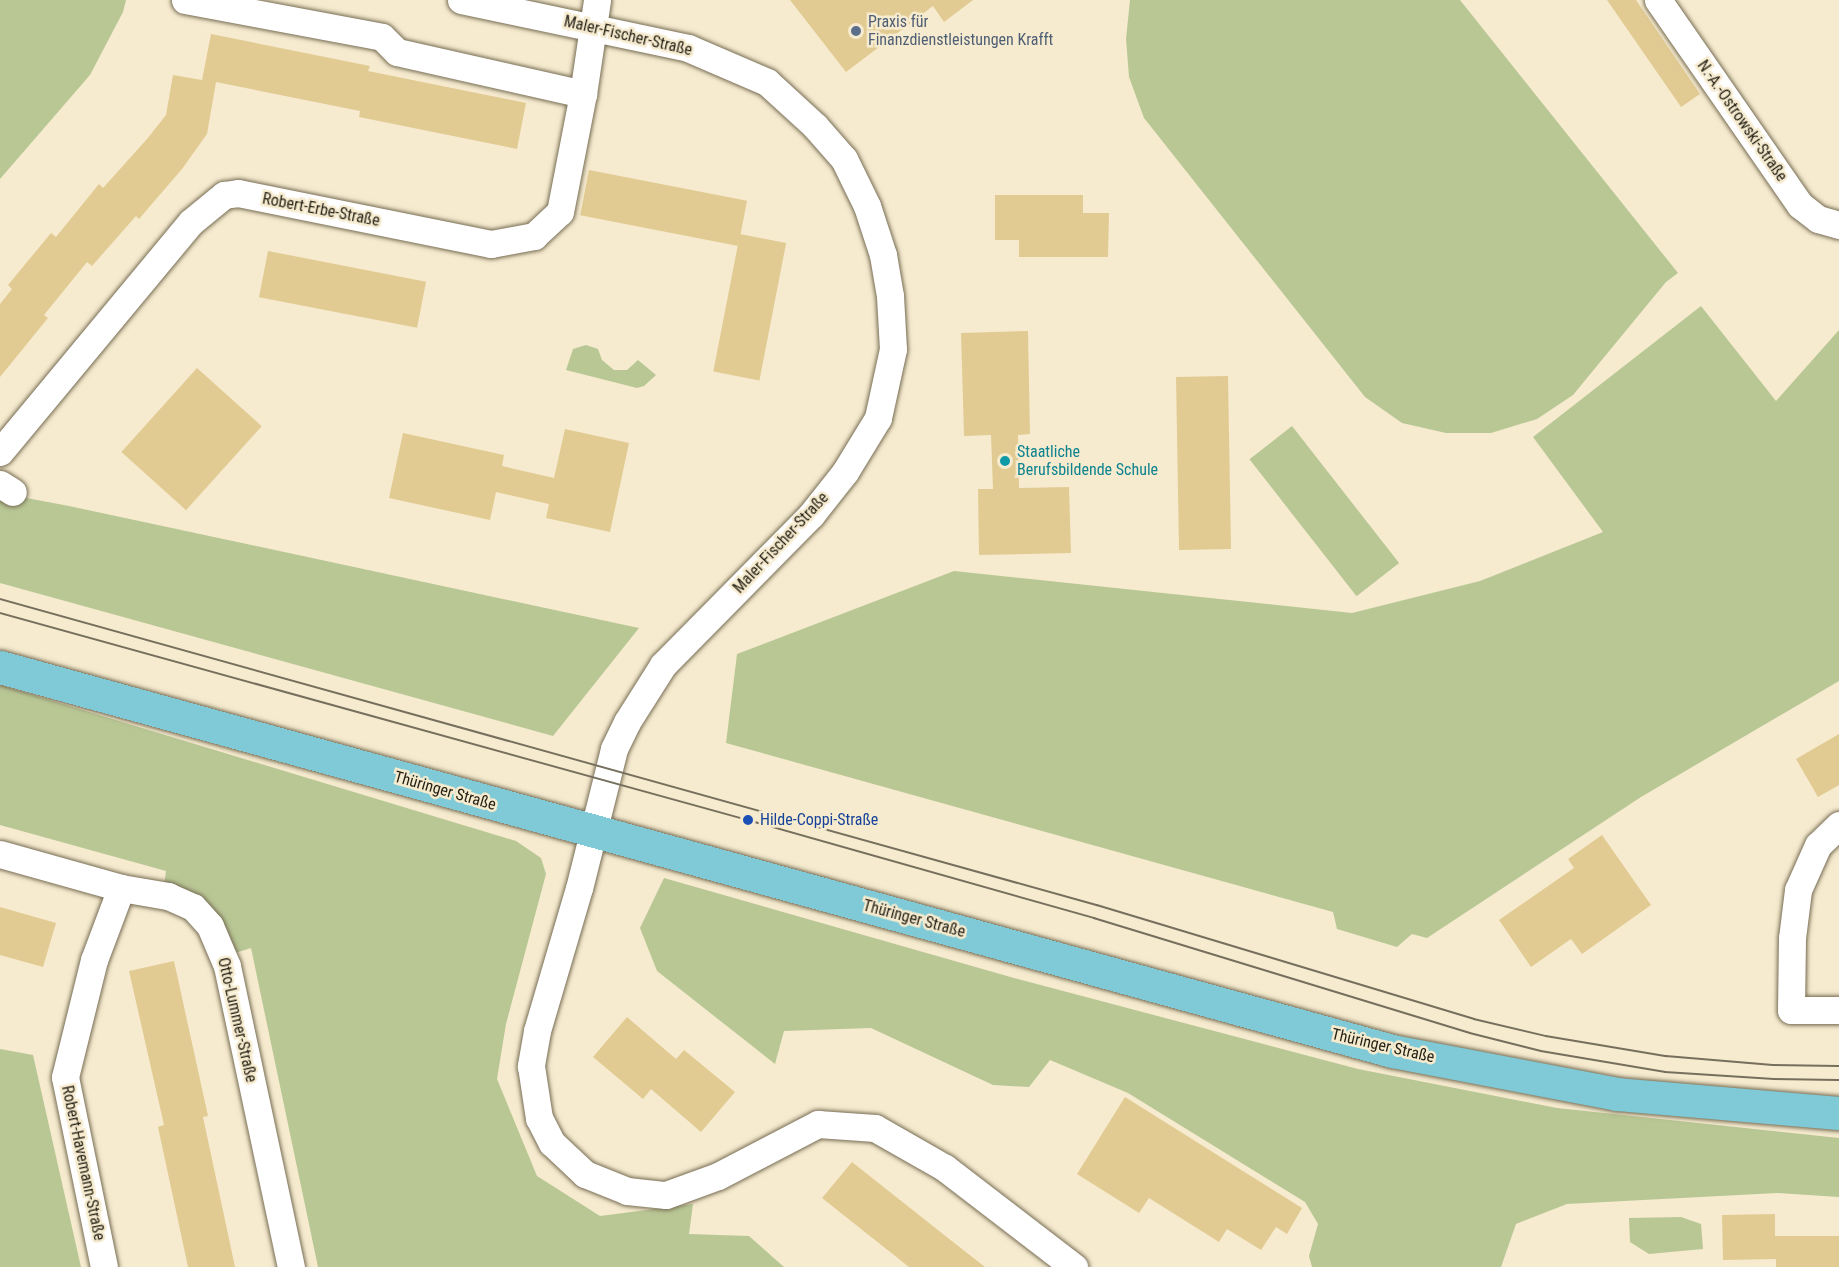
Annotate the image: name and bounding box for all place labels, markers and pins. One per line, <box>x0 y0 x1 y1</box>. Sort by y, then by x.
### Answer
place label: Praxis für Finanzdienstleistungen Krafft <box>868 12 1053 50</box>
marker: Praxis für Finanzdienstleistungen Krafft <box>849 24 863 38</box>
place label: Staatliche Berufsbildende Schule <box>1017 442 1158 480</box>
marker: Staatliche Berufsbildende Schule <box>998 454 1012 468</box>
place label: Hilde-Coppi-Straße <box>760 810 878 830</box>
marker: Hilde-Coppi-Straße <box>741 813 755 827</box>

